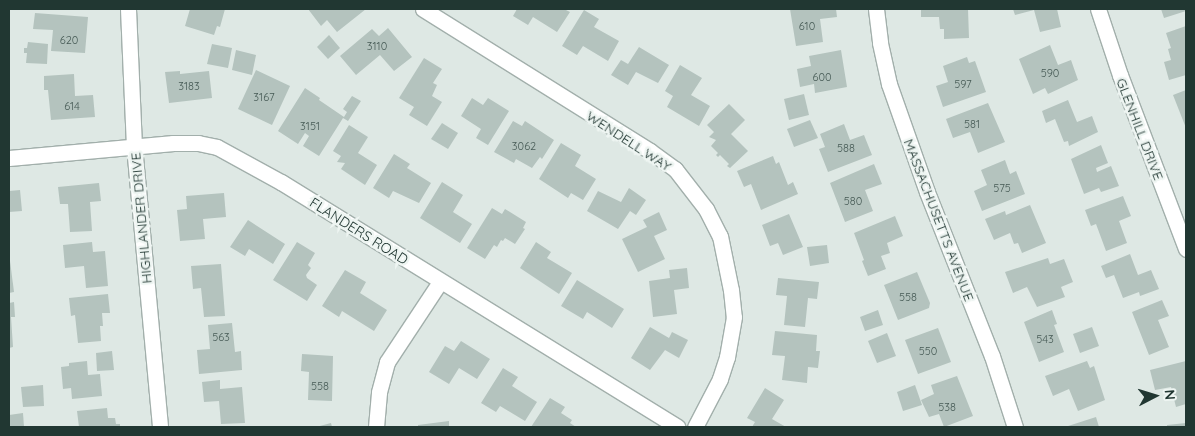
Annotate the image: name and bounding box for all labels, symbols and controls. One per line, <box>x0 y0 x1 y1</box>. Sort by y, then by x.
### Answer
house number: 610 <box>799 19 815 33</box>
house number: 620 <box>60 33 78 47</box>
house number: 3110 <box>367 39 387 53</box>
house number: 590 <box>1041 66 1059 80</box>
house number: 600 <box>812 70 832 84</box>
street label: GLENHILL DRIVE <box>1113 76 1167 182</box>
house number: 597 <box>954 77 972 91</box>
house number: 3183 <box>178 79 200 93</box>
house number: 3167 <box>253 90 275 104</box>
house number: 614 <box>64 99 80 113</box>
street label: WENDELL WAY <box>583 107 675 175</box>
house number: 581 <box>964 117 980 131</box>
house number: 3151 <box>300 119 320 133</box>
street label: MASSACHUSETTS AVENUE <box>900 137 978 303</box>
house number: 3062 <box>512 139 536 153</box>
house number: 588 <box>837 141 855 155</box>
street label: HIGHLANDER DRIVE <box>127 152 155 284</box>
house number: 575 <box>993 181 1011 195</box>
street label: FLANDERS ROAD <box>307 194 411 268</box>
house number: 580 <box>844 194 862 208</box>
house number: 558 <box>899 290 917 304</box>
house number: 563 <box>212 330 230 344</box>
house number: 543 <box>1036 332 1054 346</box>
house number: 550 <box>919 344 937 358</box>
north arrow <box>1130 371 1180 421</box>
house number: 558 <box>311 379 329 393</box>
text: N <box>1161 389 1179 401</box>
house number: 538 <box>938 400 956 414</box>

